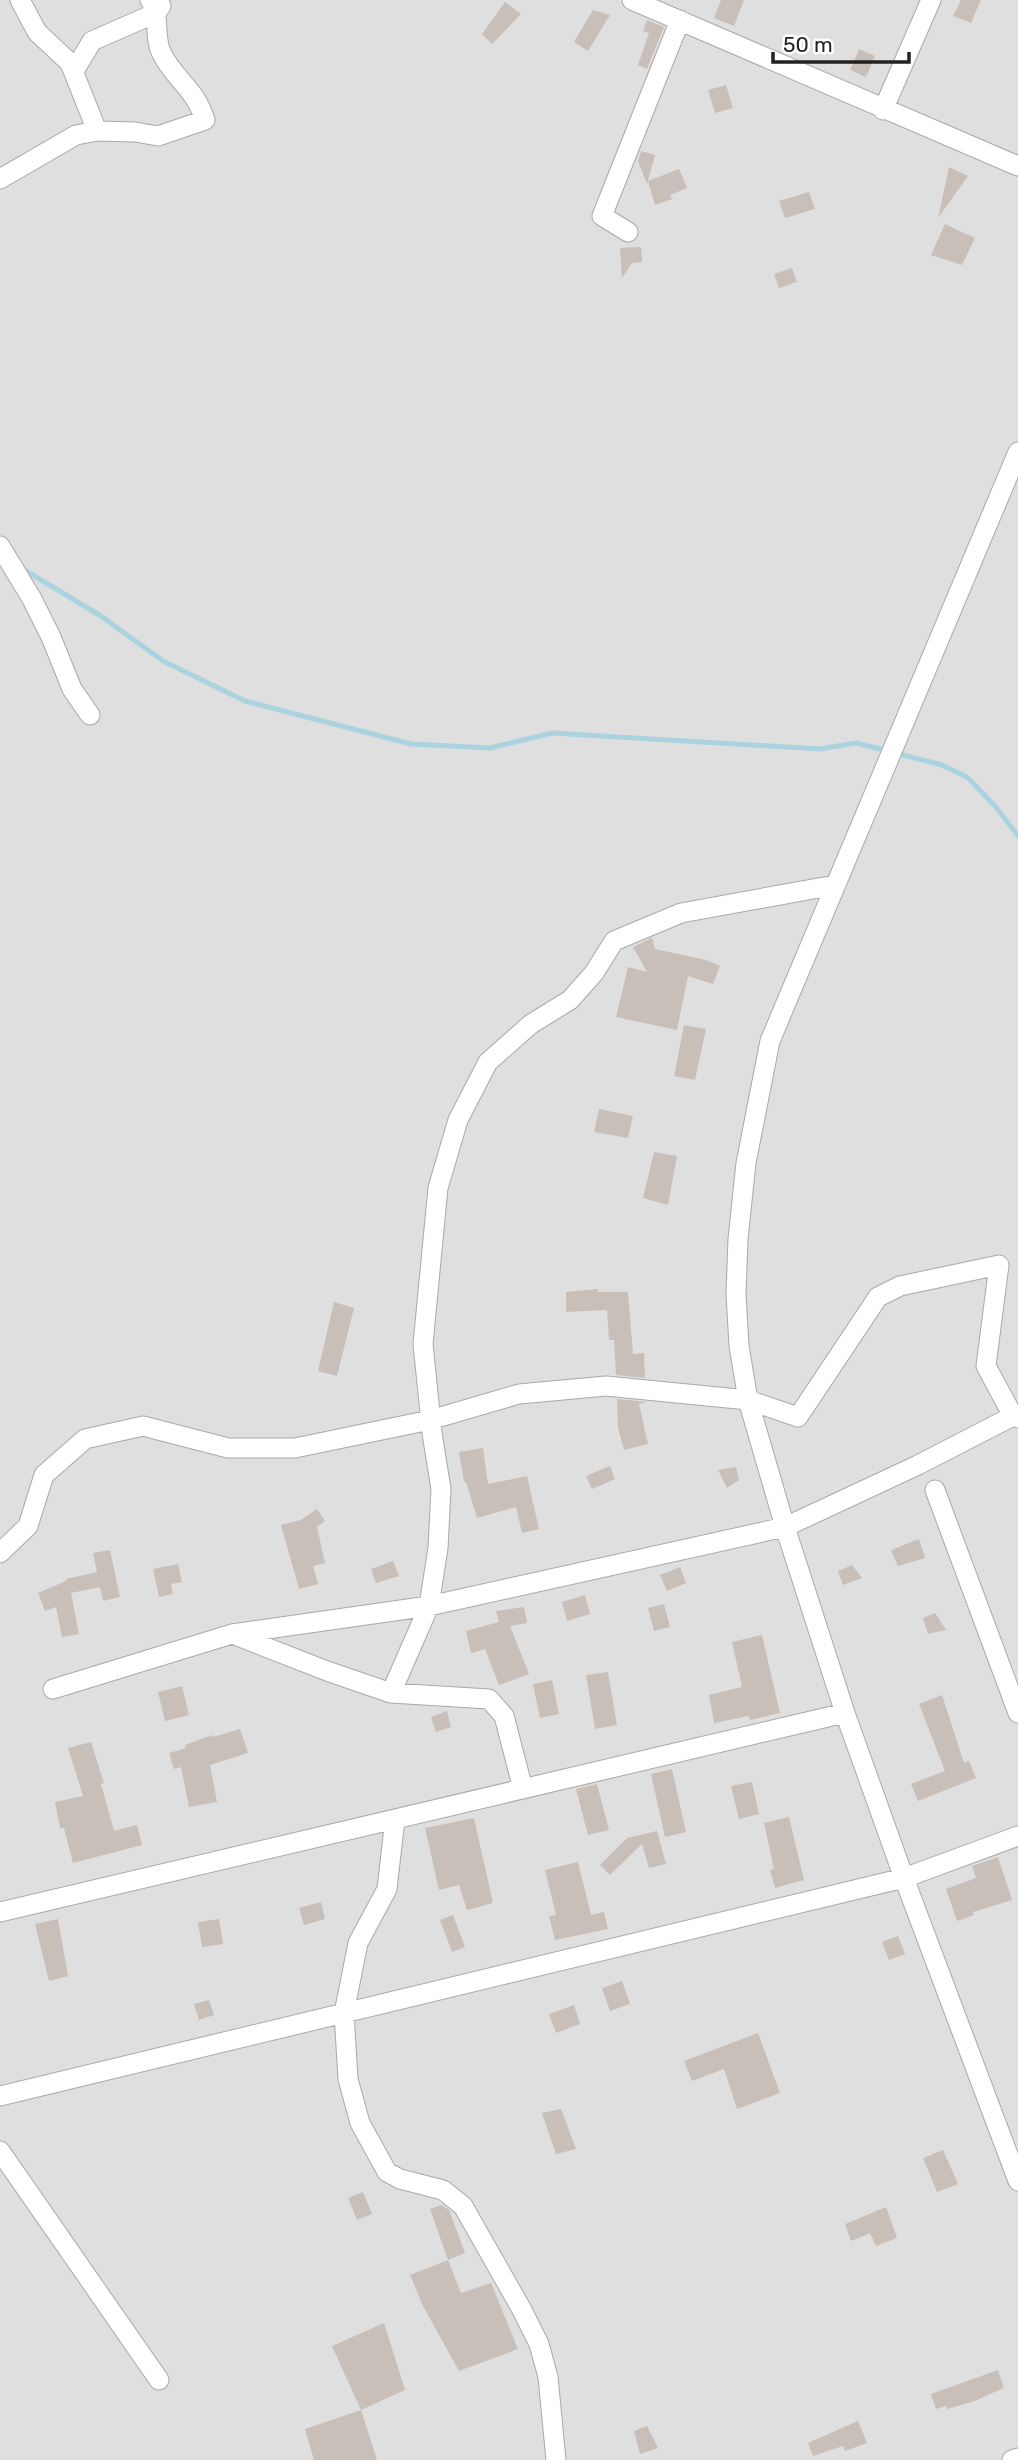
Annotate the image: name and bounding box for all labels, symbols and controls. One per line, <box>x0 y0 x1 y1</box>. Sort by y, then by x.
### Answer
scale bar <box>773 21 909 65</box>
text: 50 m <box>783 32 833 57</box>

